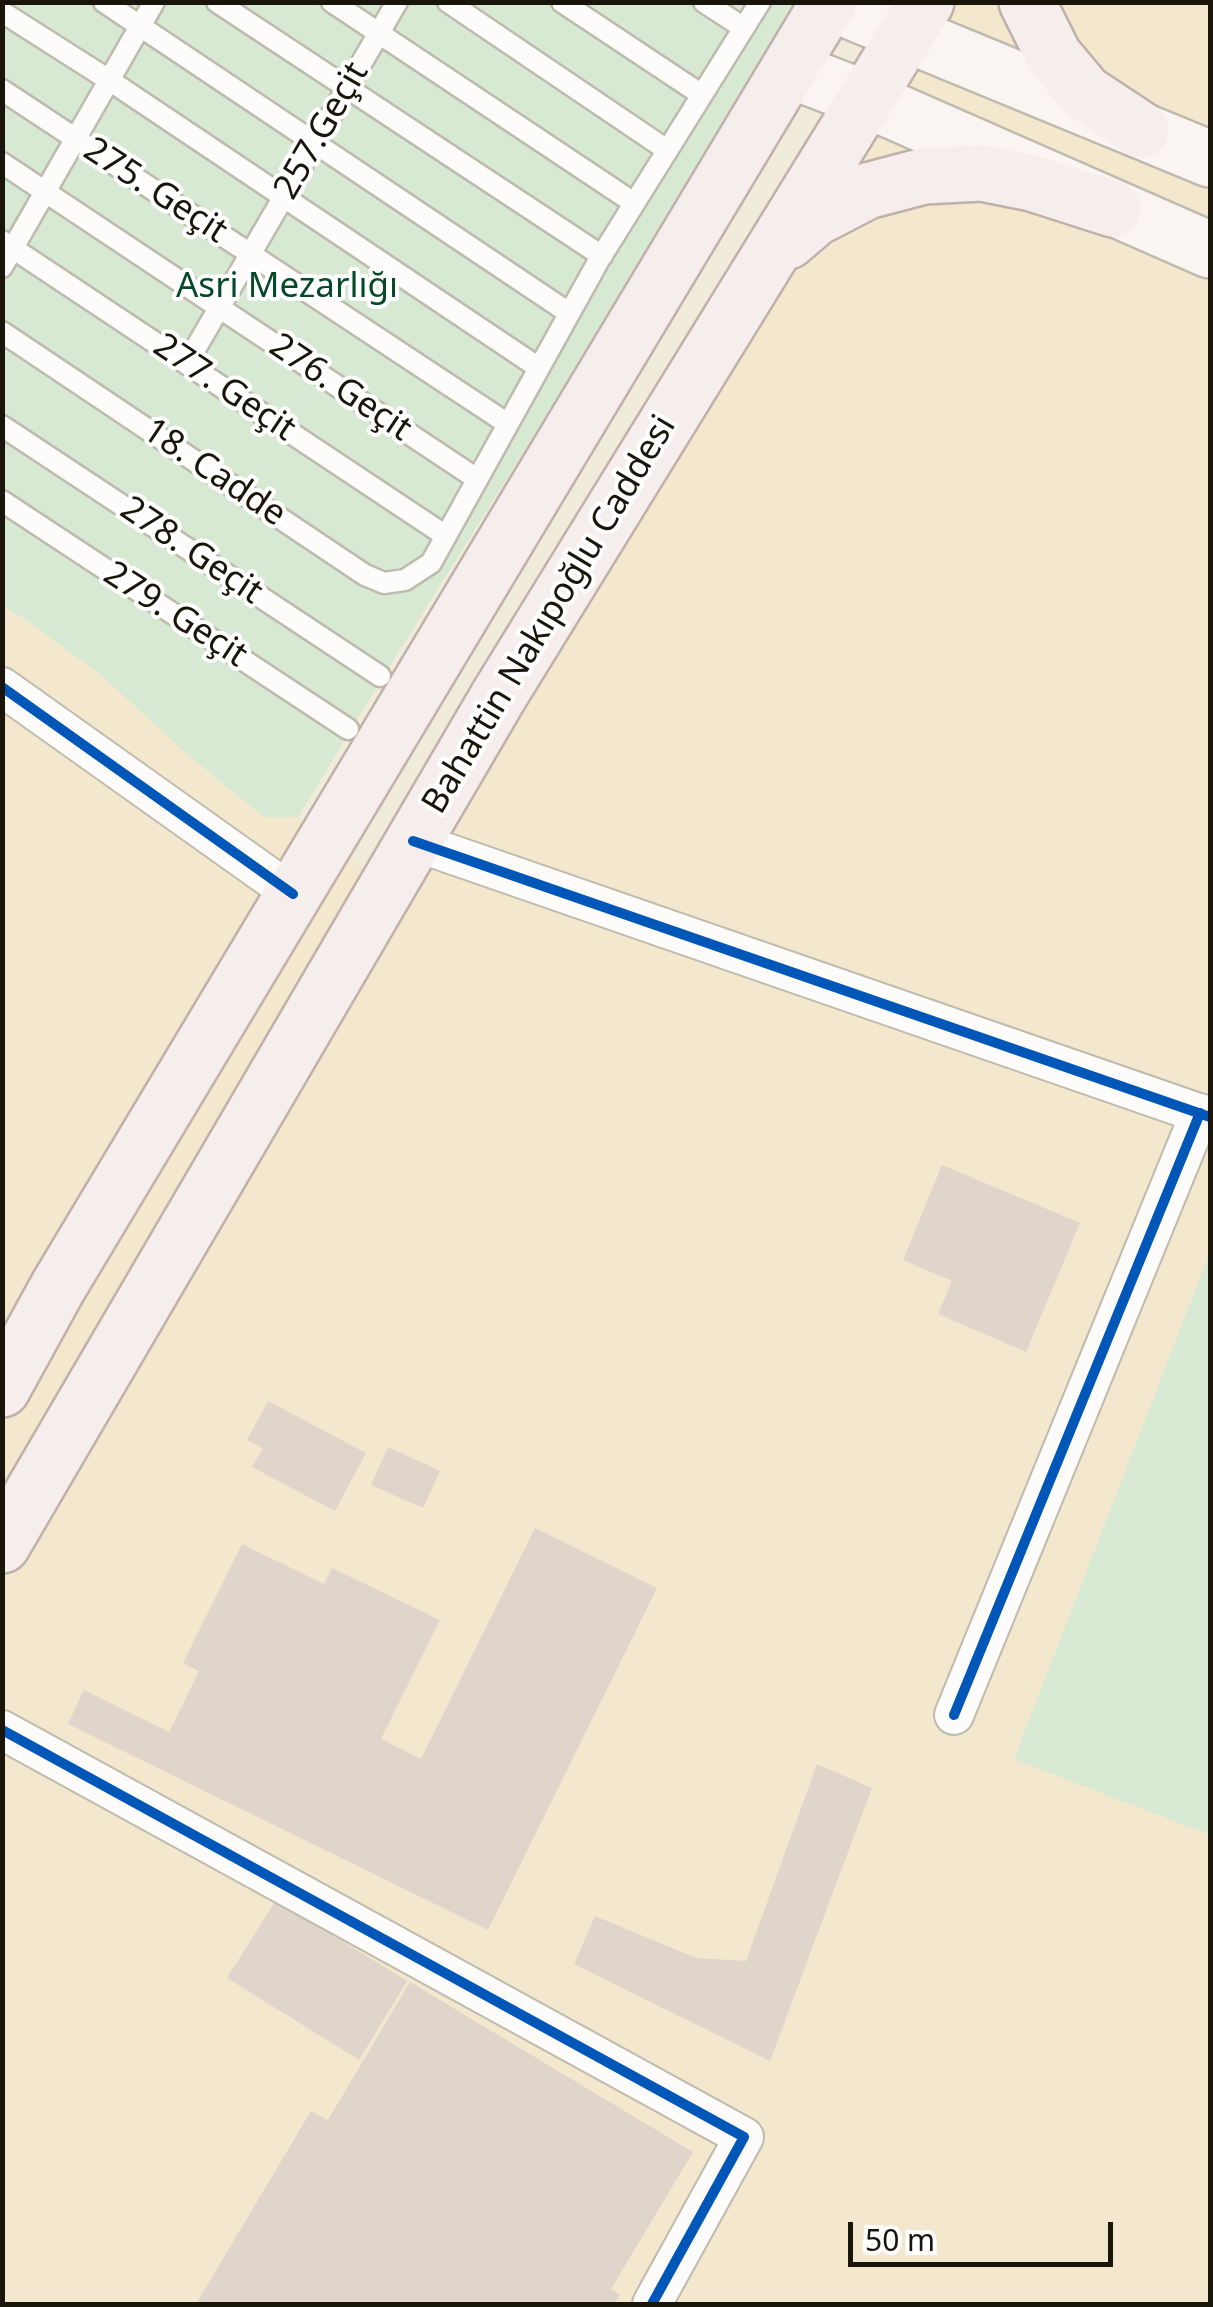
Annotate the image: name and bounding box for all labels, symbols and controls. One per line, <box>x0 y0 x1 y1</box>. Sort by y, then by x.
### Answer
street label: 257.Geçit <box>266 55 378 207</box>
street label: 275. Geçit <box>76 129 234 253</box>
park label: Asri Mezarlığı <box>176 266 398 308</box>
street label: 277. Geçit <box>145 325 303 451</box>
street label: 276. Geçit <box>261 325 419 451</box>
street label: Bahattin Nakıpoğlu Caddesi <box>414 408 686 822</box>
street label: 18. Cadde <box>135 410 293 536</box>
street label: 278. Geçit <box>112 488 270 614</box>
street label: 279. Geçit <box>96 553 254 677</box>
scale bar <box>853 2202 1118 2264</box>
text: 50 m <box>865 2219 935 2260</box>

